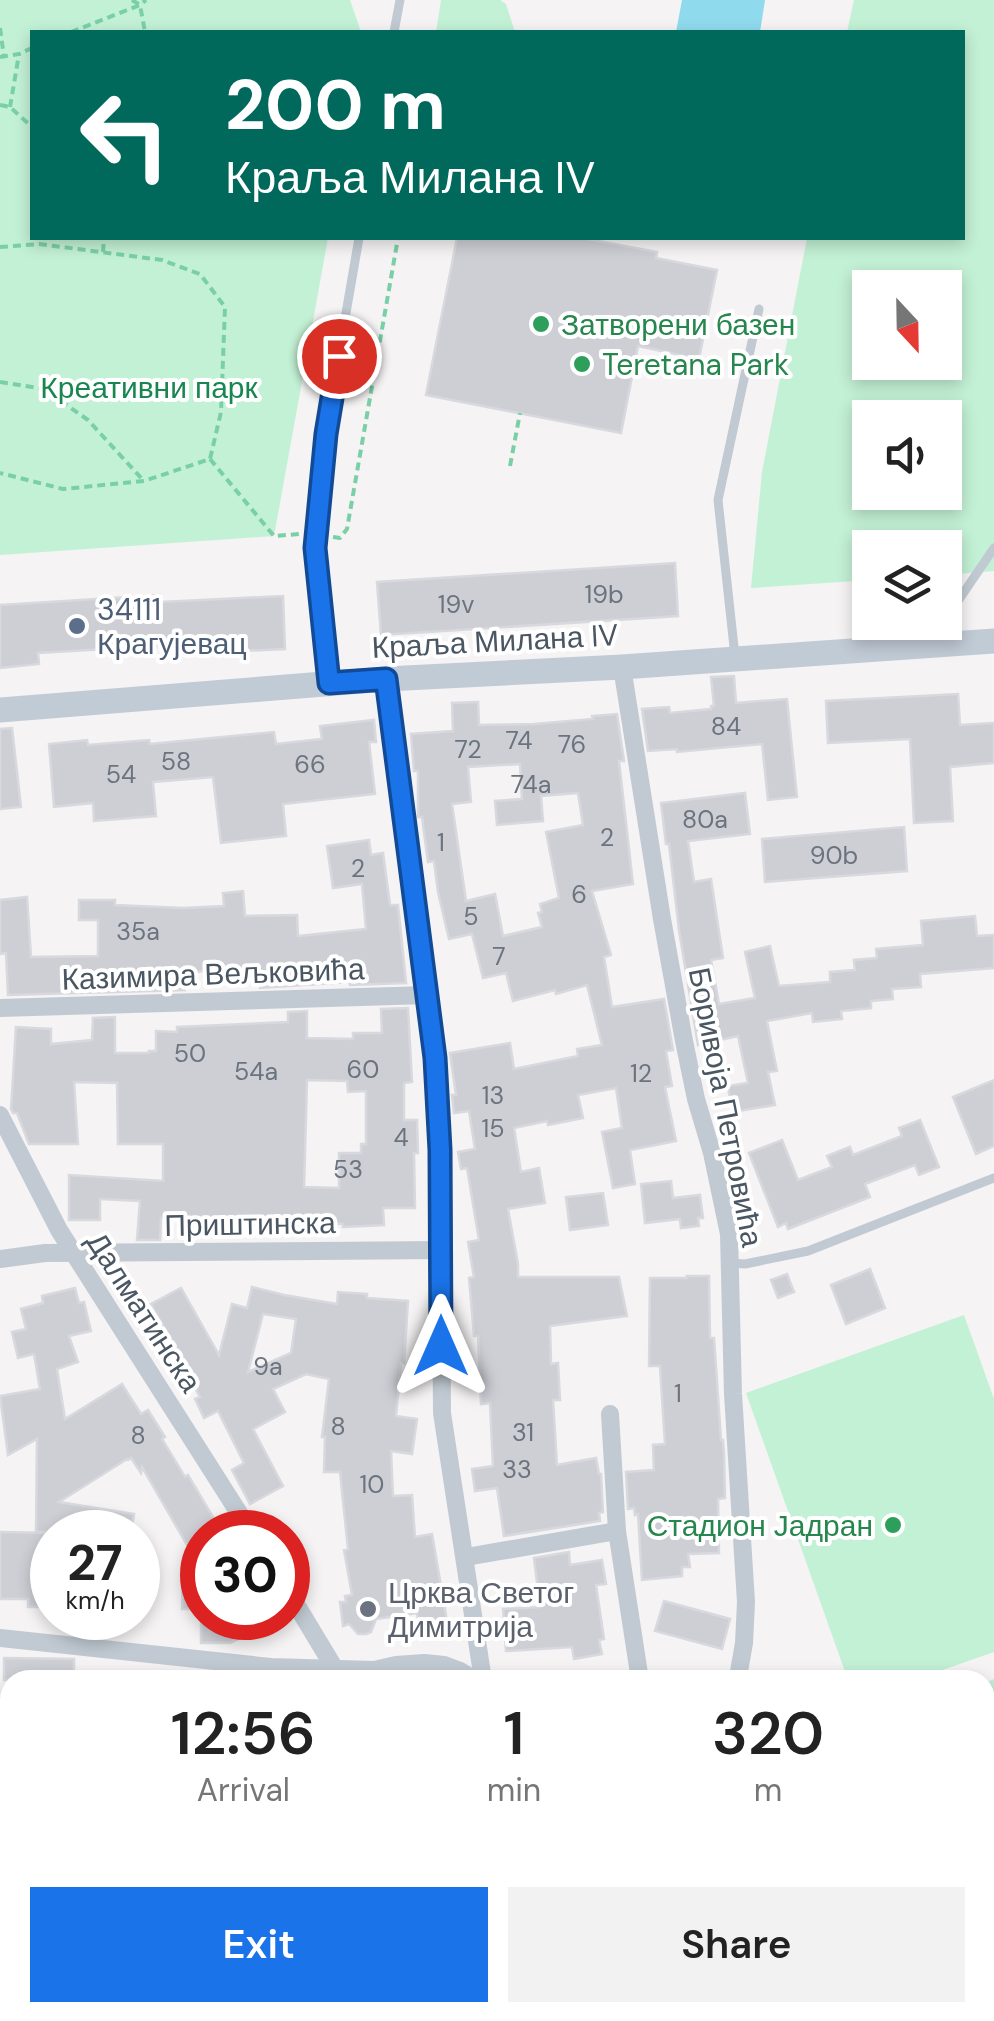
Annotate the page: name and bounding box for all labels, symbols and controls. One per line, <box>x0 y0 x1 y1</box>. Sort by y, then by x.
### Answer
text: 200 m <box>225 60 446 151</box>
icon: left <box>60 70 190 200</box>
text: Краља Милана IV <box>225 148 595 207</box>
north arrow <box>852 270 962 380</box>
map controls <box>852 270 962 640</box>
place label: Затворени базен <box>561 305 795 344</box>
marker: Затворени базен <box>530 313 552 335</box>
pin <box>297 314 382 399</box>
icon: arrive <box>312 329 367 384</box>
place label: Teretana Park <box>602 345 789 384</box>
marker: Teretana Park <box>571 353 593 375</box>
park label: Креативни парк <box>40 368 259 407</box>
button: sound <box>852 400 962 510</box>
button: layers <box>852 530 962 640</box>
house number: 19b <box>584 578 624 611</box>
house number: 19v <box>438 588 474 621</box>
place label: 34111 Крагујевац <box>97 590 247 663</box>
marker: 34111 Крагујевац <box>66 615 88 637</box>
street label: Краља Милана IV <box>371 615 619 667</box>
house number: 84 <box>711 710 741 743</box>
house number: 74 <box>505 724 533 757</box>
house number: 76 <box>558 728 586 761</box>
house number: 72 <box>454 733 482 766</box>
house number: 58 <box>161 745 191 778</box>
house number: 66 <box>294 748 326 781</box>
house number: 54 <box>106 758 136 791</box>
house number: 74a <box>511 768 551 801</box>
house number: 80a <box>682 803 728 836</box>
house number: 2 <box>600 821 614 854</box>
house number: 1 <box>437 826 445 859</box>
house number: 90b <box>810 839 858 872</box>
house number: 2 <box>351 852 365 885</box>
house number: 6 <box>571 878 587 911</box>
house number: 5 <box>463 900 479 933</box>
house number: 35a <box>116 915 160 948</box>
house number: 7 <box>492 940 506 973</box>
street label: Казимира Вељковића <box>61 949 365 999</box>
street label: Боривоја Петровића <box>680 964 772 1250</box>
house number: 50 <box>174 1037 206 1070</box>
house number: 60 <box>347 1053 379 1086</box>
house number: 54a <box>234 1055 278 1088</box>
house number: 12 <box>630 1057 652 1090</box>
house number: 13 <box>482 1079 504 1112</box>
house number: 15 <box>481 1112 505 1145</box>
house number: 4 <box>393 1121 409 1154</box>
house number: 53 <box>333 1153 363 1186</box>
street label: Приштинска <box>164 1203 336 1245</box>
street label: Далматинска <box>78 1224 211 1400</box>
position arrow <box>389 1294 493 1398</box>
house number: 9a <box>253 1350 283 1383</box>
house number: 1 <box>674 1377 682 1410</box>
house number: 8 <box>330 1410 346 1443</box>
house number: 31 <box>512 1416 534 1449</box>
house number: 8 <box>130 1419 146 1452</box>
house number: 33 <box>502 1453 532 1486</box>
house number: 10 <box>360 1468 384 1501</box>
place label: Стадион Јадран <box>647 1506 873 1545</box>
speed limit sign: 30 <box>180 1510 310 1640</box>
marker: Стадион Јадран <box>882 1514 904 1536</box>
text: 27 <box>67 1530 123 1596</box>
place label: Црква Светог Димитрија <box>388 1573 574 1646</box>
text: km/h <box>65 1584 125 1617</box>
marker: Црква Светог Димитрија <box>357 1598 379 1620</box>
text: 12:56 <box>171 1694 316 1773</box>
text: 1 <box>503 1694 524 1773</box>
text: 320 <box>712 1694 824 1773</box>
text: Arrival <box>197 1769 290 1811</box>
text: min <box>487 1769 541 1811</box>
text: m <box>754 1769 782 1811</box>
button: Exit <box>30 1887 488 2002</box>
button: Share <box>508 1887 965 2002</box>

